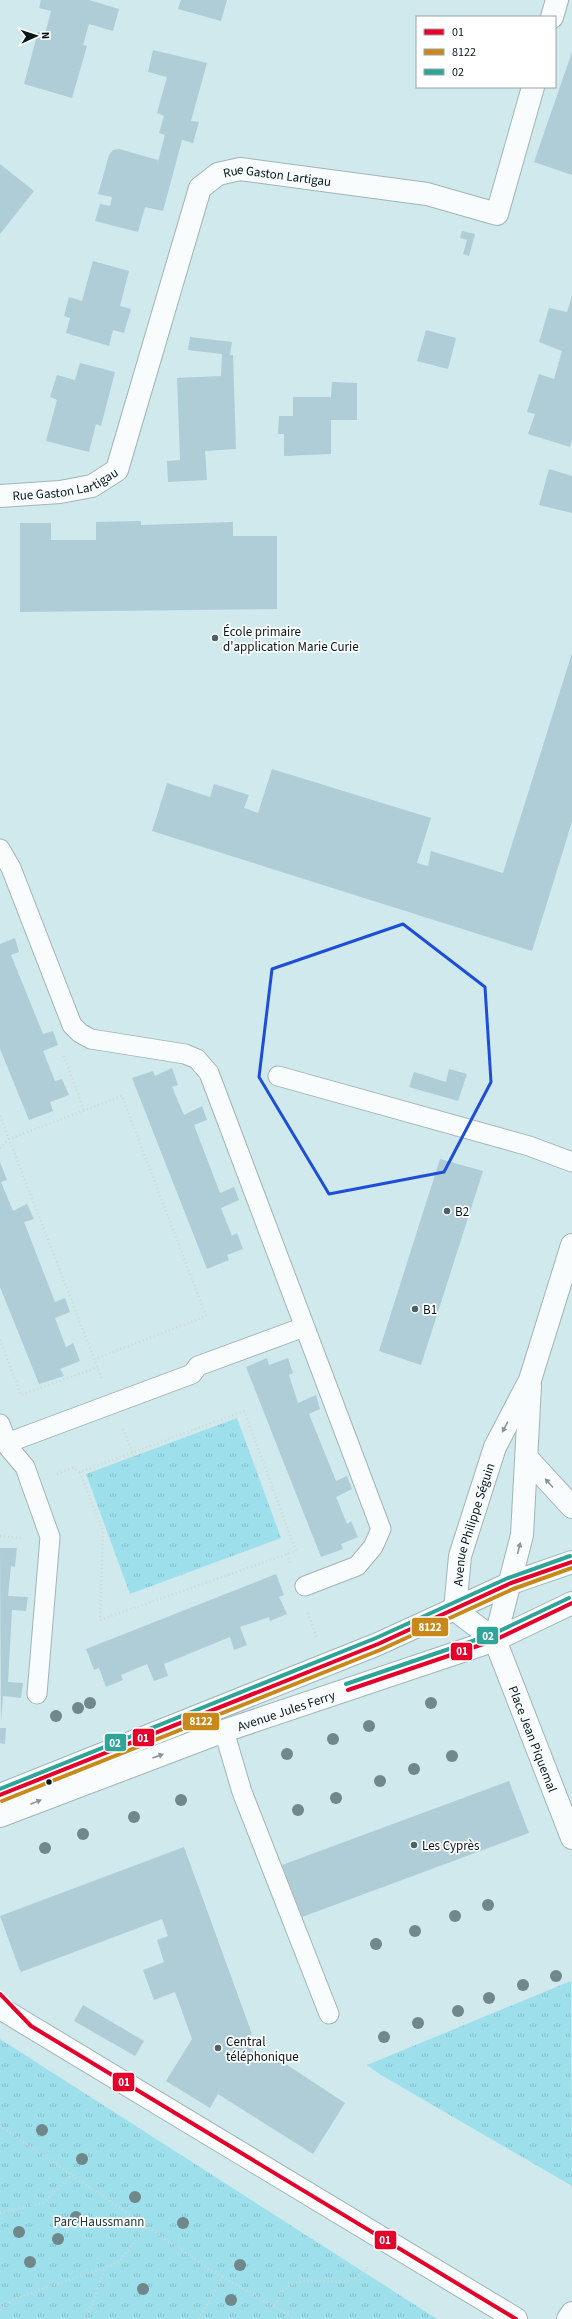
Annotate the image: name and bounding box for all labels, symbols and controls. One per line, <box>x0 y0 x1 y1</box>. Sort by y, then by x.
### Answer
north arrow <box>16 16 56 56</box>
legend <box>416 16 556 88</box>
text: 01 <box>452 24 464 41</box>
text: N <box>38 31 53 40</box>
text: 8122 <box>452 44 476 61</box>
text: 02 <box>452 64 464 81</box>
street label: Rue Gaston Lartigau <box>221 161 332 191</box>
street label: Rue Gaston Lartigau <box>12 464 122 505</box>
place label: École primaire d'application Marie Curie <box>223 623 359 656</box>
marker: École primaire d'application Marie Curie <box>210 633 220 643</box>
place label: B2 <box>455 1203 469 1221</box>
marker: B2 <box>442 1206 452 1216</box>
place label: B1 <box>423 1301 437 1319</box>
marker: B1 <box>410 1304 420 1314</box>
one-way arrow <box>502 1421 509 1433</box>
street label: Avenue Philippe Séguin <box>449 1461 499 1587</box>
one-way arrow <box>545 1478 554 1487</box>
one-way arrow <box>516 1541 522 1553</box>
line badge: 8122 <box>411 1617 449 1637</box>
text: 8122 <box>418 1620 442 1635</box>
line badge: 02 <box>476 1626 499 1645</box>
text: 02 <box>482 1629 494 1644</box>
line badge: 01 <box>450 1642 473 1661</box>
text: 01 <box>456 1644 468 1659</box>
street label: Place Jean Piquemal <box>504 1683 561 1795</box>
street label: Avenue Jules Ferry <box>235 1686 338 1736</box>
line badge: 8122 <box>182 1712 220 1731</box>
text: 8122 <box>189 1714 213 1729</box>
line badge: 01 <box>132 1728 155 1747</box>
text: 01 <box>137 1731 149 1746</box>
line badge: 02 <box>104 1733 127 1752</box>
text: 02 <box>109 1736 121 1751</box>
one-way arrow <box>152 1752 164 1758</box>
unlabelled marker <box>44 1777 54 1787</box>
one-way arrow <box>31 1798 43 1804</box>
place label: Les Cyprès <box>422 1837 480 1855</box>
marker: Les Cyprès <box>409 1840 419 1850</box>
place label: Central téléphonique <box>226 2033 299 2066</box>
marker: Central téléphonique <box>213 2043 223 2053</box>
line badge: 01 <box>112 2072 135 2092</box>
text: 01 <box>118 2075 130 2090</box>
park label: Parc Haussmann <box>54 2213 144 2231</box>
line badge: 01 <box>374 2230 397 2250</box>
text: 01 <box>379 2233 391 2248</box>

